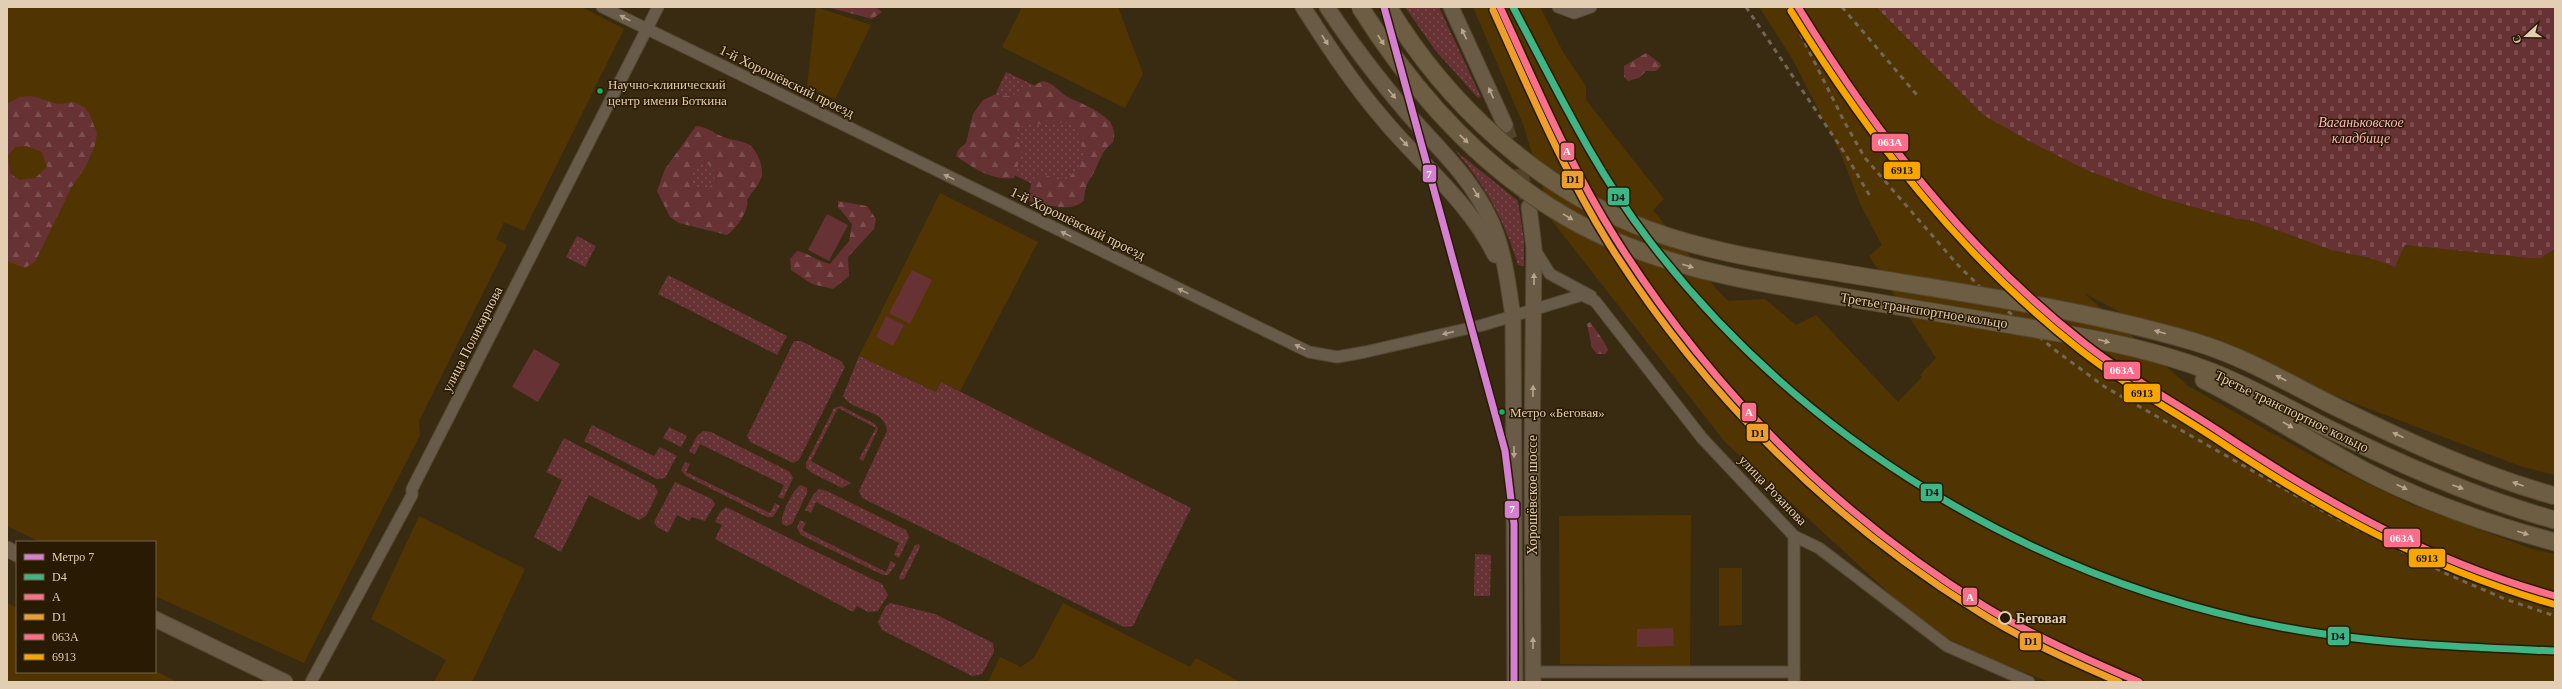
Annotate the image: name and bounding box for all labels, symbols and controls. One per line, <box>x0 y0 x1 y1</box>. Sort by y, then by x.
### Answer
one-way arrow <box>619 15 630 21</box>
north arrow <box>2506 16 2546 56</box>
one-way arrow <box>1461 29 1467 40</box>
one-way arrow <box>1321 34 1328 46</box>
text: С <box>2510 34 2524 45</box>
one-way arrow <box>1377 35 1385 45</box>
street label: 1-й Хорошёвский проезд <box>717 42 857 121</box>
place label: Научно-клинический центр имени Боткина <box>608 77 727 108</box>
marker: Научно-клинический центр имени Боткина <box>595 86 605 96</box>
one-way arrow <box>1488 87 1494 99</box>
one-way arrow <box>1387 89 1396 100</box>
park label: Ваганьковское кладбище <box>2318 115 2404 146</box>
line badge: 063А <box>1871 133 1909 152</box>
one-way arrow <box>1459 134 1469 144</box>
text: 063А <box>1878 136 1902 148</box>
one-way arrow <box>1399 138 1408 147</box>
line badge: A <box>1560 142 1575 161</box>
text: A <box>1563 145 1571 157</box>
line badge: 6913 <box>1883 161 1921 180</box>
line badge: 7 <box>1422 164 1437 183</box>
text: 6913 <box>1891 164 1914 176</box>
text: 7 <box>1426 168 1432 180</box>
line badge: D1 <box>1561 170 1584 189</box>
text: D1 <box>1566 173 1580 185</box>
one-way arrow <box>943 174 955 180</box>
street label: 1-й Хорошёвский проезд <box>1008 184 1148 263</box>
one-way arrow <box>1473 187 1480 199</box>
line badge: D4 <box>1607 187 1630 206</box>
text: D4 <box>1611 191 1625 203</box>
one-way arrow <box>1562 214 1574 221</box>
one-way arrow <box>1060 231 1072 237</box>
one-way arrow <box>1682 263 1694 269</box>
one-way arrow <box>1531 272 1537 285</box>
street label: улица Поликарпова <box>439 283 506 394</box>
one-way arrow <box>1177 287 1189 294</box>
street label: Третье транспортное кольцо <box>1839 290 2009 331</box>
one-way arrow <box>2153 329 2165 335</box>
one-way arrow <box>1442 330 1454 336</box>
one-way arrow <box>2098 338 2110 344</box>
one-way arrow <box>1294 344 1306 350</box>
line badge: 063А <box>2103 361 2141 380</box>
text: 063А <box>2110 364 2134 376</box>
street label: Третье транспортное кольцо <box>2212 368 2371 455</box>
one-way arrow <box>2275 375 2287 381</box>
line badge: 6913 <box>2123 383 2161 403</box>
one-way arrow <box>1530 384 1536 397</box>
text: 6913 <box>2131 387 2154 399</box>
line badge: A <box>1741 402 1757 422</box>
place label: Метро «Беговая» <box>1510 405 1605 420</box>
text: A <box>1745 406 1753 418</box>
marker: Метро «Беговая» <box>1497 407 1507 417</box>
one-way arrow <box>2282 421 2294 428</box>
line badge: D1 <box>1746 423 1769 442</box>
text: D1 <box>1751 427 1765 439</box>
one-way arrow <box>2392 432 2403 438</box>
street label: Хорошёвское шоссе <box>1525 435 1540 555</box>
one-way arrow <box>1511 446 1517 459</box>
street label: улица Розанова <box>1736 452 1810 529</box>
one-way arrow <box>2511 481 2523 487</box>
line badge: D4 <box>1920 483 1943 502</box>
one-way arrow <box>2396 485 2408 491</box>
one-way arrow <box>2453 485 2465 491</box>
text: D4 <box>1925 486 1939 498</box>
line badge: 7 <box>1504 500 1520 519</box>
text: 7 <box>1509 503 1515 515</box>
line badge: 063А <box>2383 528 2421 548</box>
one-way arrow <box>2517 530 2529 536</box>
text: 063А <box>2390 532 2414 544</box>
legend <box>16 541 156 673</box>
line badge: 6913 <box>2408 548 2446 568</box>
text: Метро 7 <box>52 550 94 564</box>
text: 6913 <box>2416 552 2439 564</box>
text: D4 <box>52 570 67 584</box>
line badge: A <box>1962 587 1978 606</box>
text: A <box>52 590 61 604</box>
text: A <box>1966 591 1974 603</box>
text: D1 <box>52 610 67 624</box>
marker: Беговая <box>1998 611 2012 625</box>
place label: Беговая <box>2016 611 2067 626</box>
line badge: D4 <box>2327 626 2350 646</box>
text: 063А <box>52 630 79 644</box>
text: D4 <box>2331 630 2345 642</box>
line badge: D1 <box>2019 632 2042 651</box>
text: D1 <box>2024 635 2038 647</box>
one-way arrow <box>1530 636 1536 649</box>
text: 6913 <box>52 650 76 664</box>

